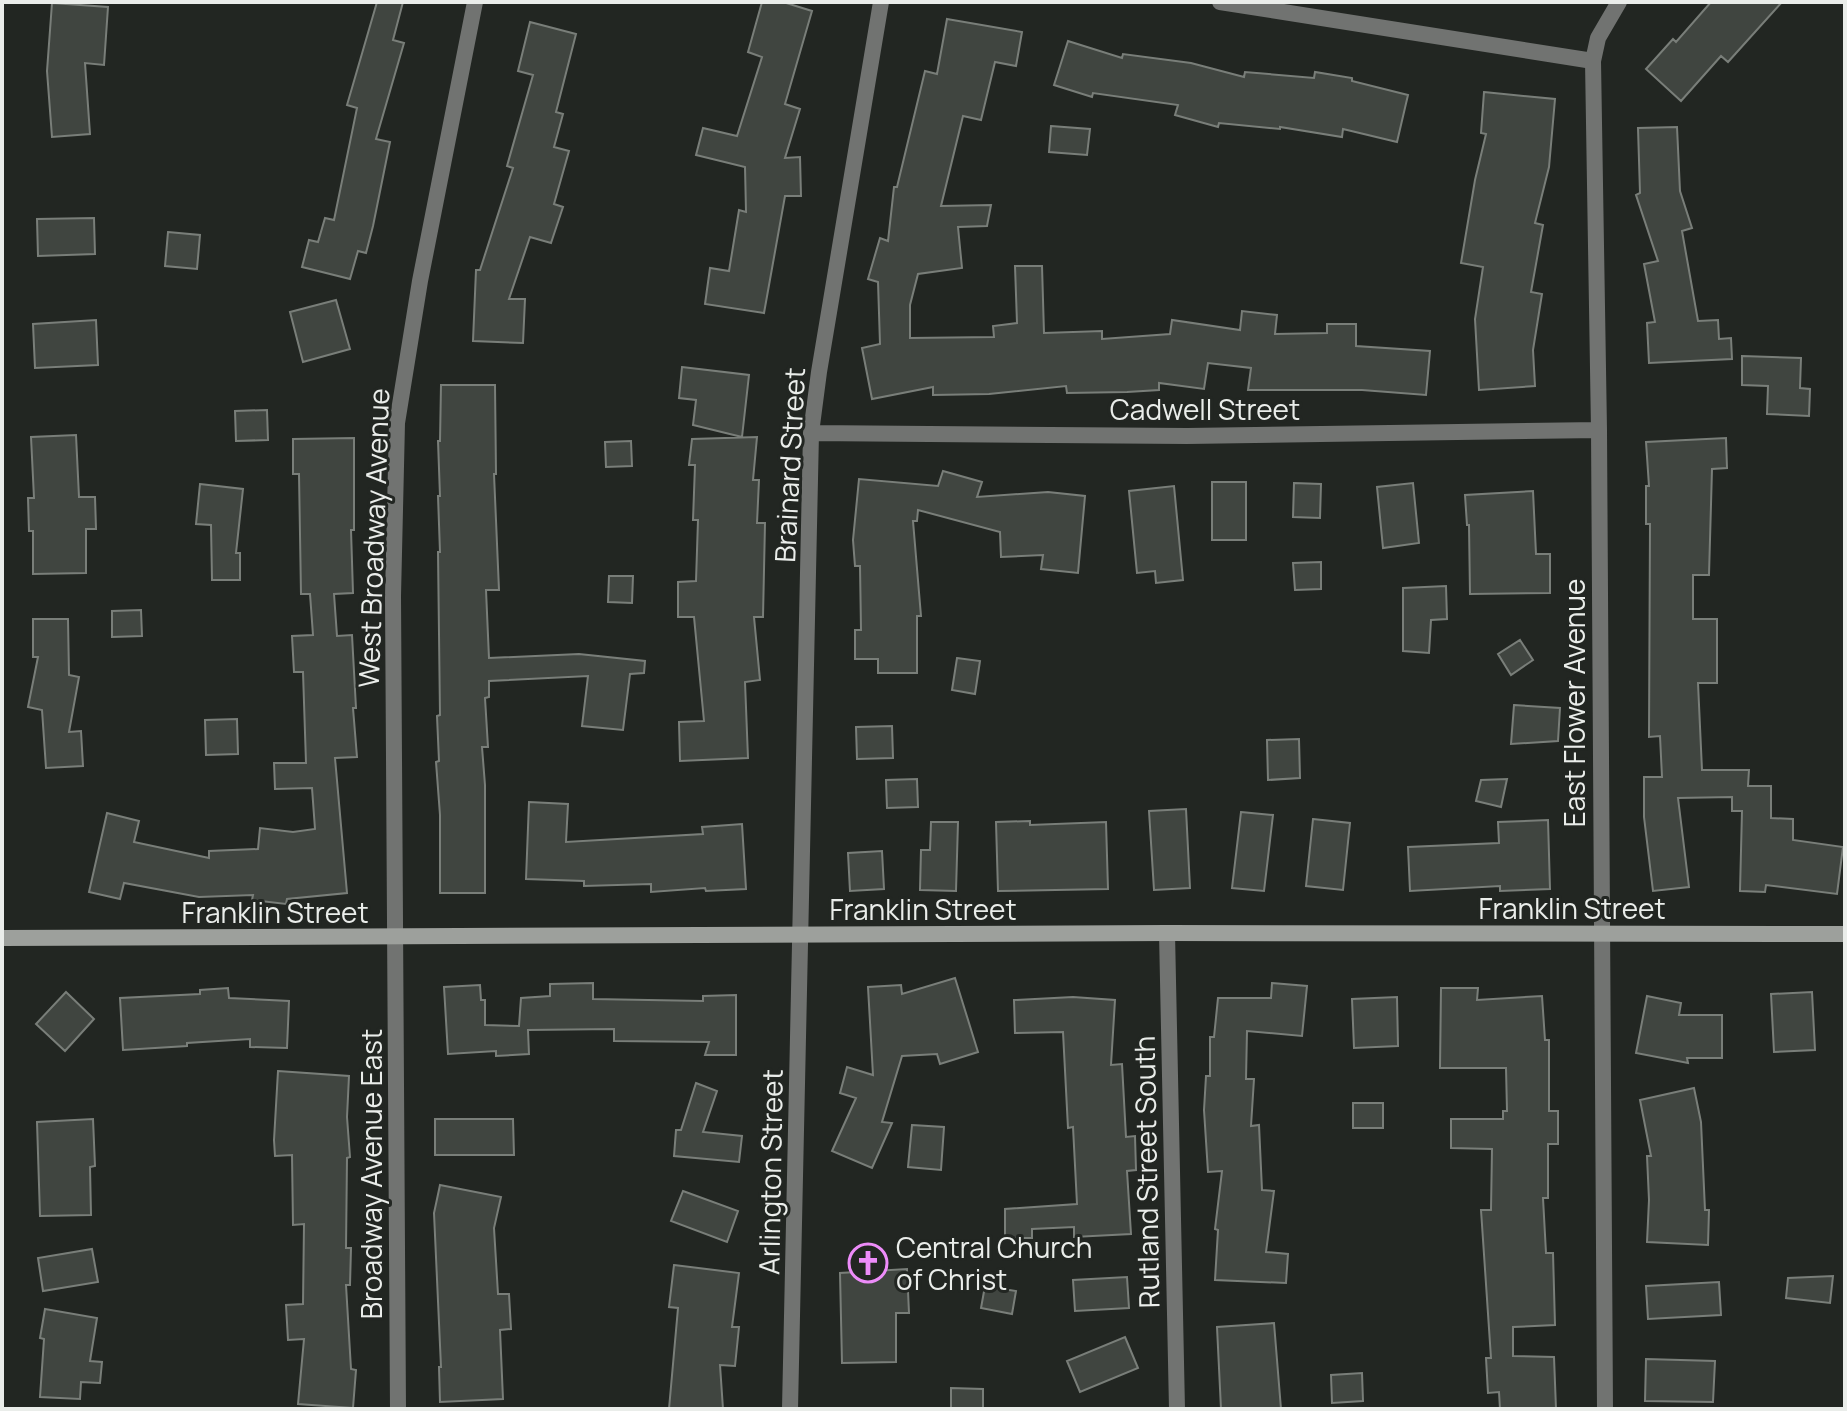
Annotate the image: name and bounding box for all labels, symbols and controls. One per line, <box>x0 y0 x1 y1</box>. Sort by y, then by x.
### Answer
street label: Brainard Street <box>765 367 813 563</box>
street label: West Broadway Avenue <box>349 388 397 688</box>
street label: Cadwell Street <box>1110 390 1300 428</box>
street label: East Flower Avenue <box>1555 579 1593 827</box>
street label: Franklin Street <box>1478 889 1666 927</box>
street label: Franklin Street <box>829 890 1017 928</box>
street label: Franklin Street <box>181 893 369 931</box>
street label: Broadway Avenue East <box>352 1029 390 1319</box>
street label: Rutland Street South <box>1125 1035 1167 1309</box>
street label: Arlington Street <box>749 1069 791 1275</box>
place label: Central Church of Christ <box>896 1228 1092 1298</box>
church icon: Central Church of Christ <box>847 1242 889 1284</box>

